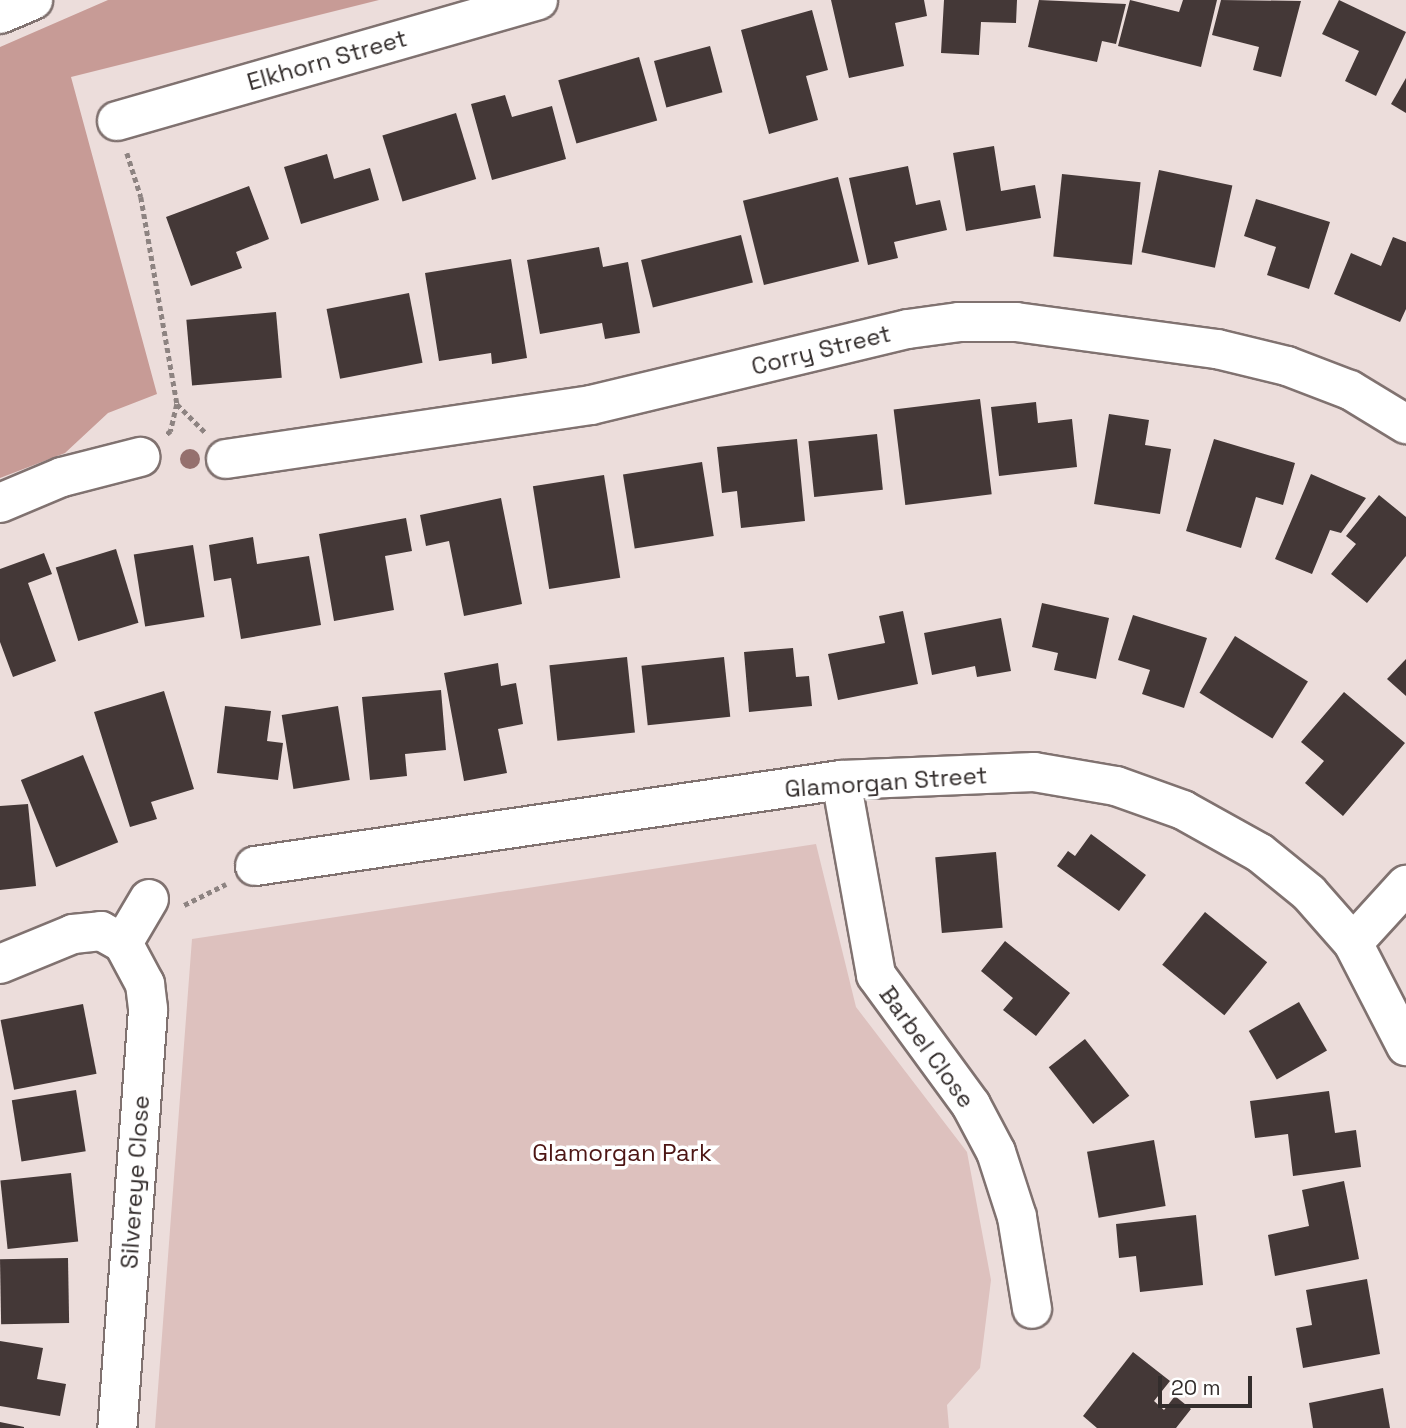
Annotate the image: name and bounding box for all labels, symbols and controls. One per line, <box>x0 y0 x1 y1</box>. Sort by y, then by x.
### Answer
street label: Elkhorn Street <box>244 23 410 97</box>
street label: Corry Street <box>748 319 894 381</box>
street label: Glamorgan Street <box>784 761 988 803</box>
street label: Barbel Close <box>873 981 981 1113</box>
street label: Silvereye Close <box>115 1094 155 1270</box>
park label: Glamorgan Park <box>532 1139 712 1167</box>
scale bar <box>1161 1362 1256 1406</box>
text: 20 m <box>1171 1374 1221 1401</box>

